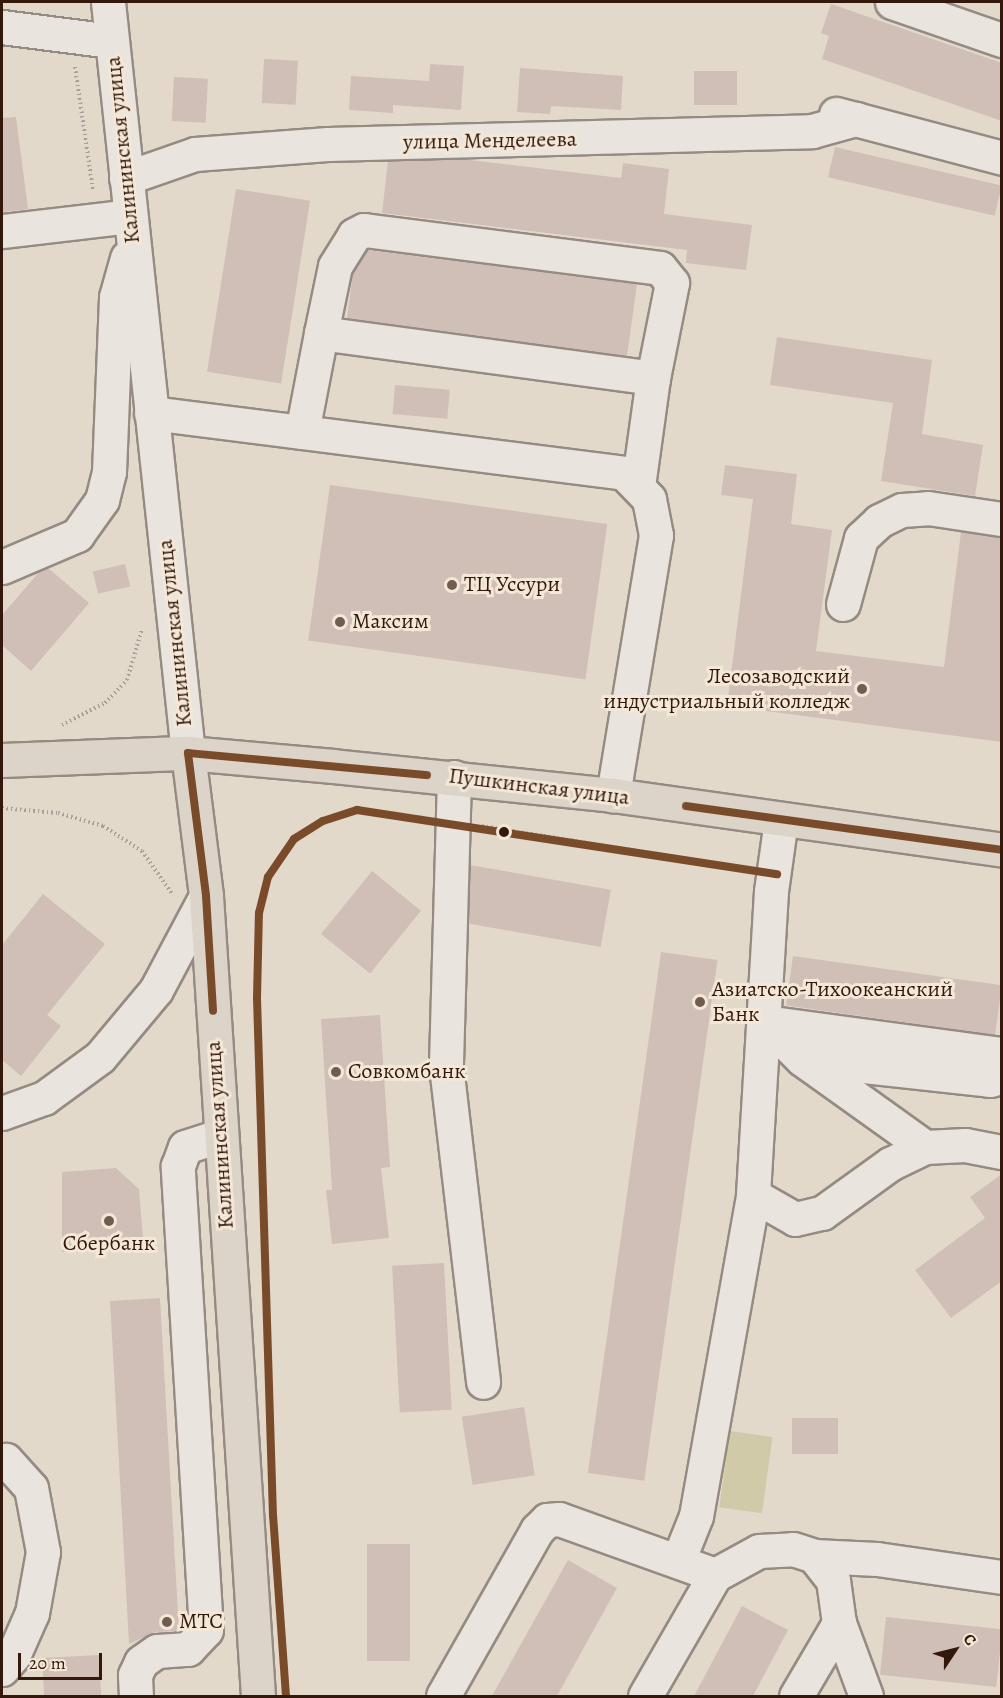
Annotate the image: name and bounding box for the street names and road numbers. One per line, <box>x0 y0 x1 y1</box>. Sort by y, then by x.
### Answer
street label: Калининская улица <box>100 55 146 245</box>
street label: улица Менделеева <box>403 126 577 156</box>
street label: Калининская улица <box>152 538 198 728</box>
street label: Пушкинская улица <box>447 763 631 811</box>
street label: Калининская улица <box>200 1040 240 1230</box>

